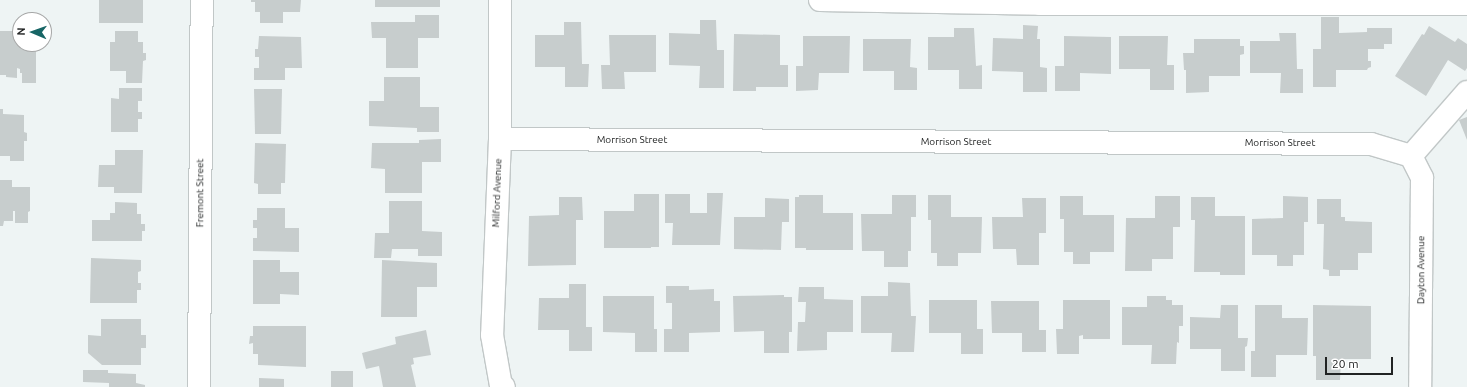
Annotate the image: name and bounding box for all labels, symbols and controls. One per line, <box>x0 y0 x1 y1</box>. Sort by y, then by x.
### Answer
north arrow <box>12 12 52 52</box>
text: N <box>15 27 27 36</box>
street label: Morrison Street <box>597 134 667 146</box>
street label: Morrison Street <box>921 136 991 148</box>
street label: Morrison Street <box>1245 137 1315 149</box>
street label: Milford Avenue <box>490 158 504 228</box>
street label: Fremont Street <box>194 159 206 227</box>
street label: Dayton Avenue <box>1415 236 1427 304</box>
scale bar <box>1327 349 1395 375</box>
text: 20 m <box>1332 357 1359 370</box>

